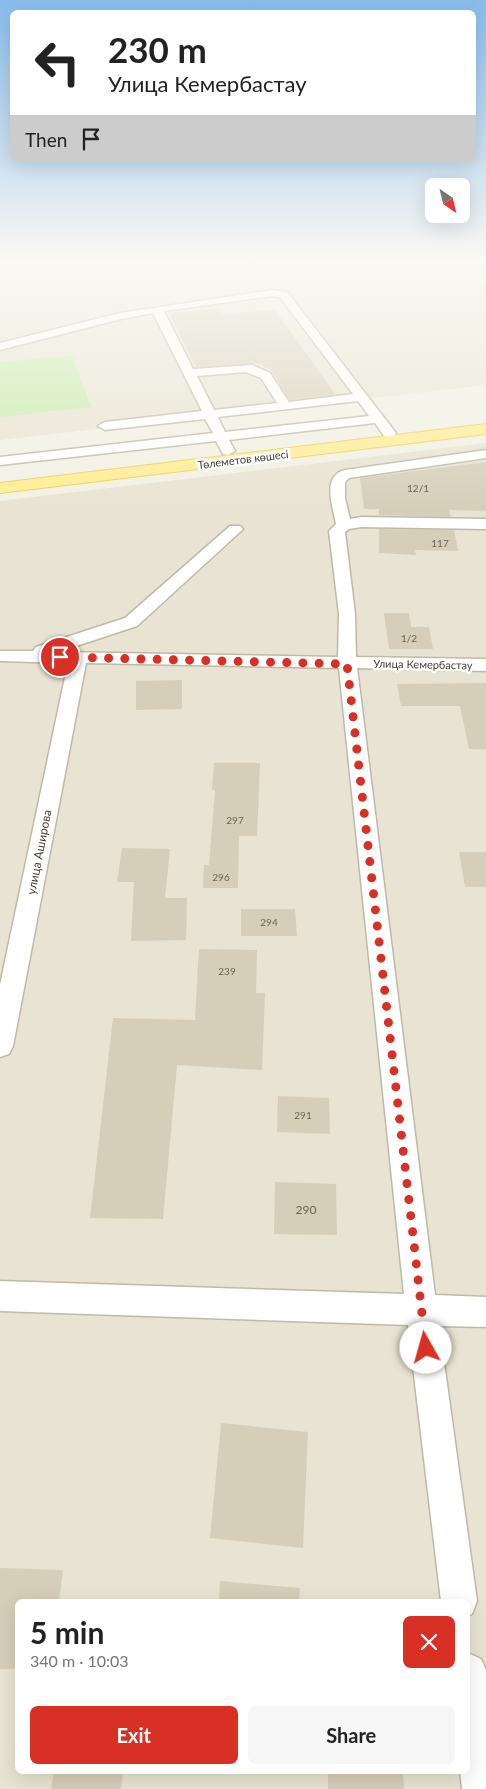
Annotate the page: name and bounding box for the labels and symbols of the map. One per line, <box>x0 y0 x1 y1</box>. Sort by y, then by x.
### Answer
north arrow <box>425 178 470 222</box>
street label: Төлеметов көшесі <box>197 447 289 471</box>
house number: 12/1 <box>407 482 429 494</box>
house number: 117 <box>431 537 449 549</box>
house number: 1/2 <box>401 632 417 644</box>
pin <box>39 636 81 678</box>
street label: Улица Кемербастау <box>373 657 473 671</box>
street label: улица Аширова <box>23 808 55 896</box>
house number: 297 <box>226 814 244 826</box>
house number: 296 <box>212 871 230 883</box>
house number: 294 <box>260 916 278 928</box>
house number: 239 <box>218 965 236 977</box>
house number: 291 <box>294 1109 312 1121</box>
house number: 290 <box>296 1202 316 1217</box>
position arrow <box>399 1321 451 1373</box>

